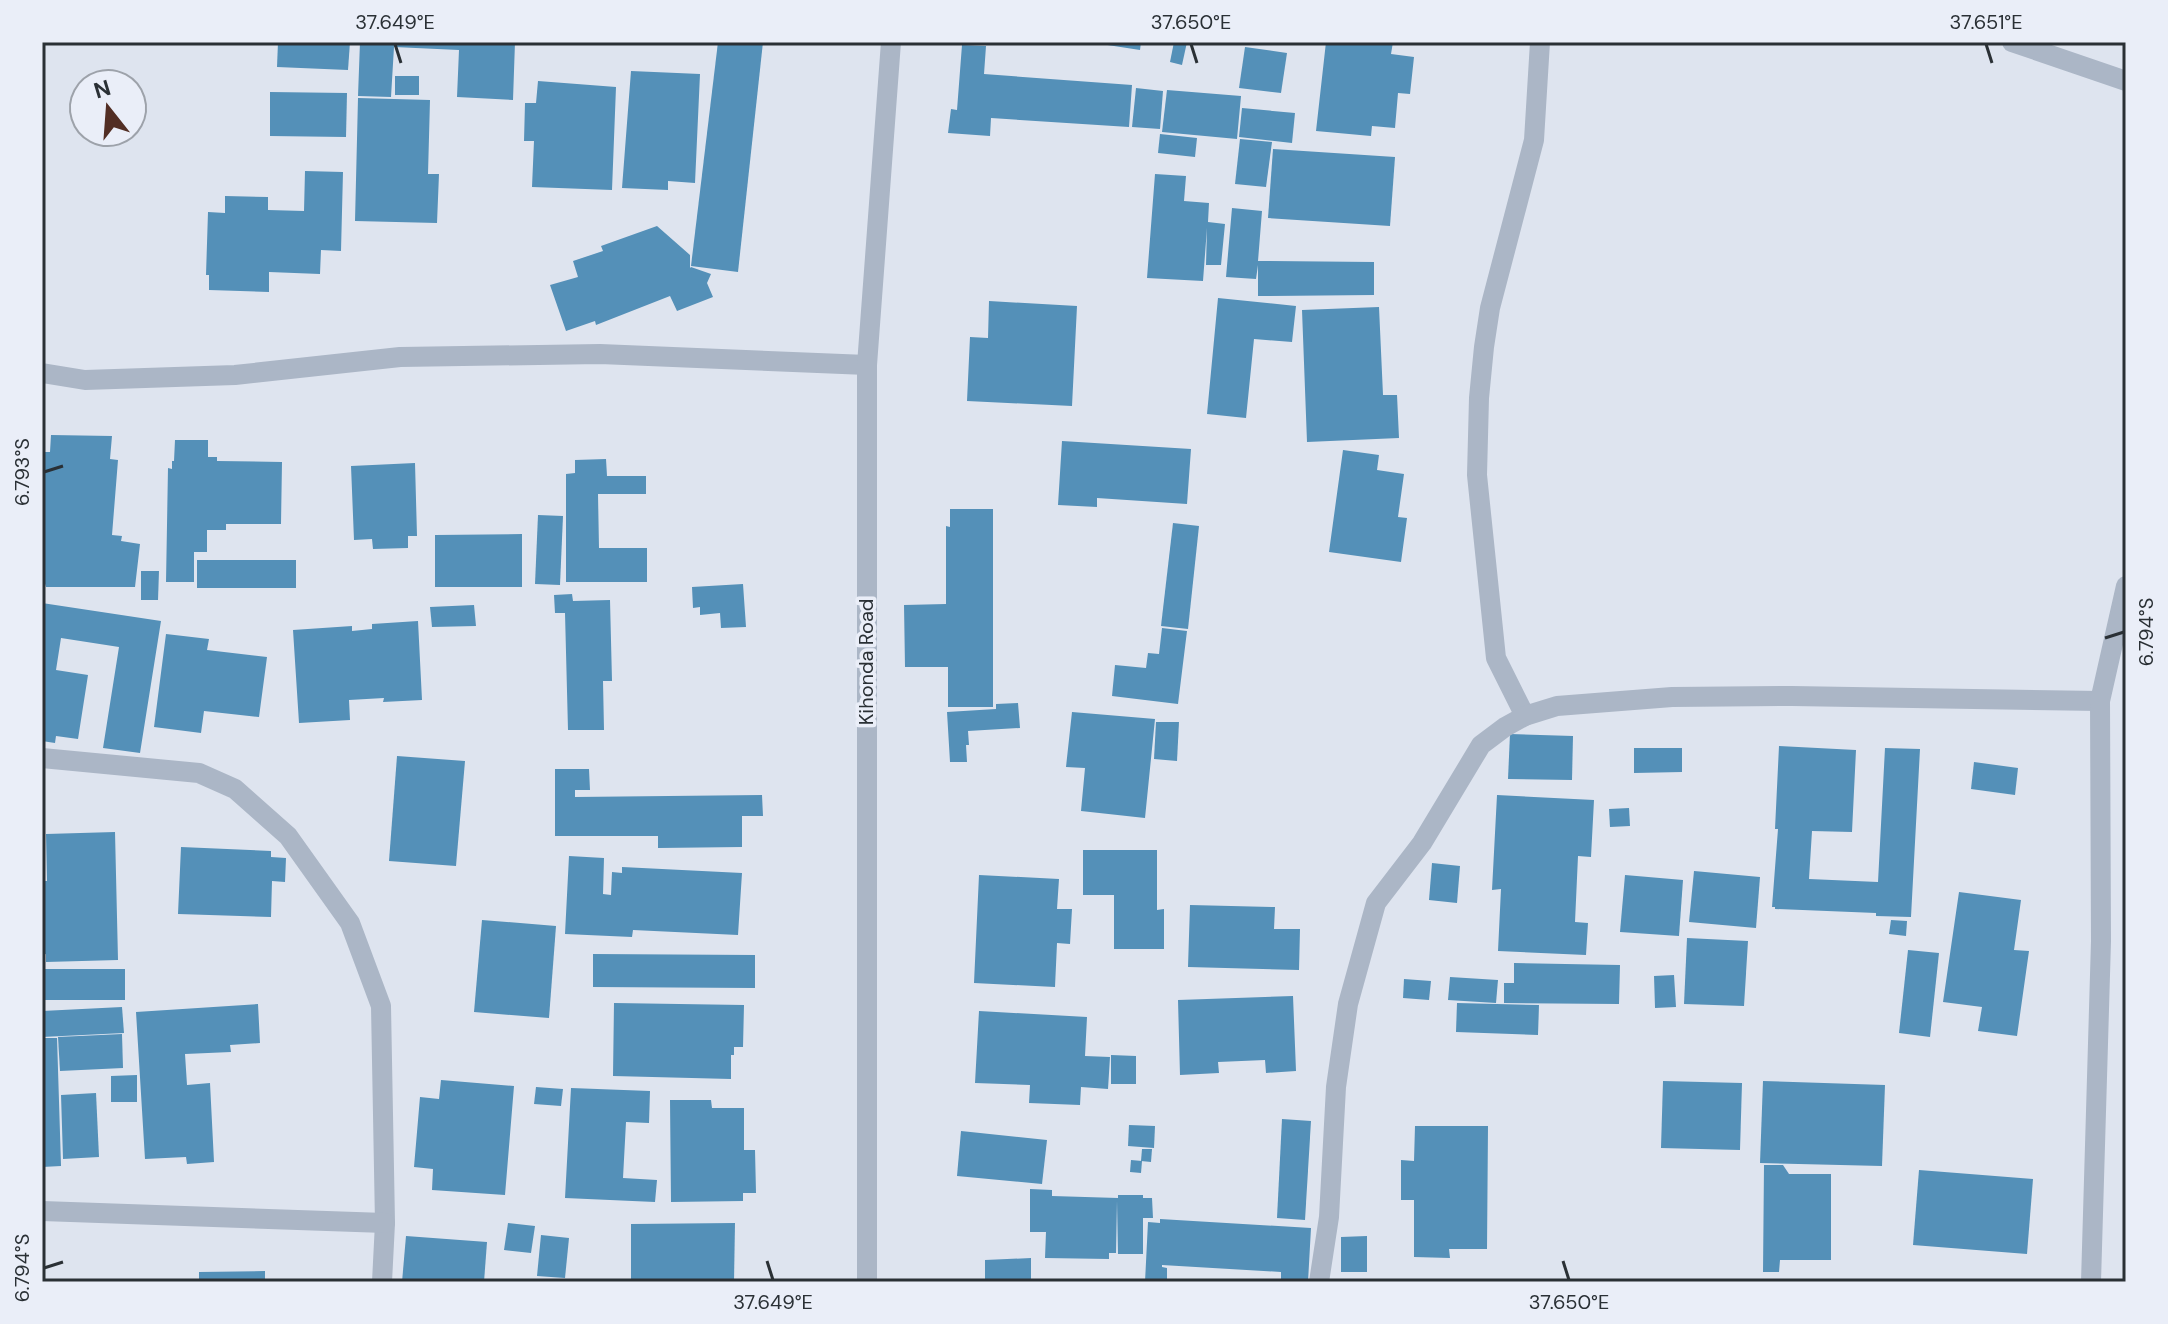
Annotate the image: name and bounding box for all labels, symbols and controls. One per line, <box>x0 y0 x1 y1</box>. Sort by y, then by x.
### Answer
text: 37.649°E <box>355 9 435 35</box>
text: 37.650°E <box>1151 9 1231 35</box>
text: 37.651°E <box>1949 9 2023 35</box>
north arrow <box>68 68 148 148</box>
text: N <box>90 73 114 106</box>
text: 6.793°S <box>9 438 35 506</box>
text: 6.794°S <box>2133 598 2159 666</box>
street label: Kihonda Road <box>853 599 879 725</box>
text: 6.794°S <box>9 1234 35 1302</box>
text: 37.649°E <box>733 1289 813 1315</box>
text: 37.650°E <box>1529 1289 1609 1315</box>

